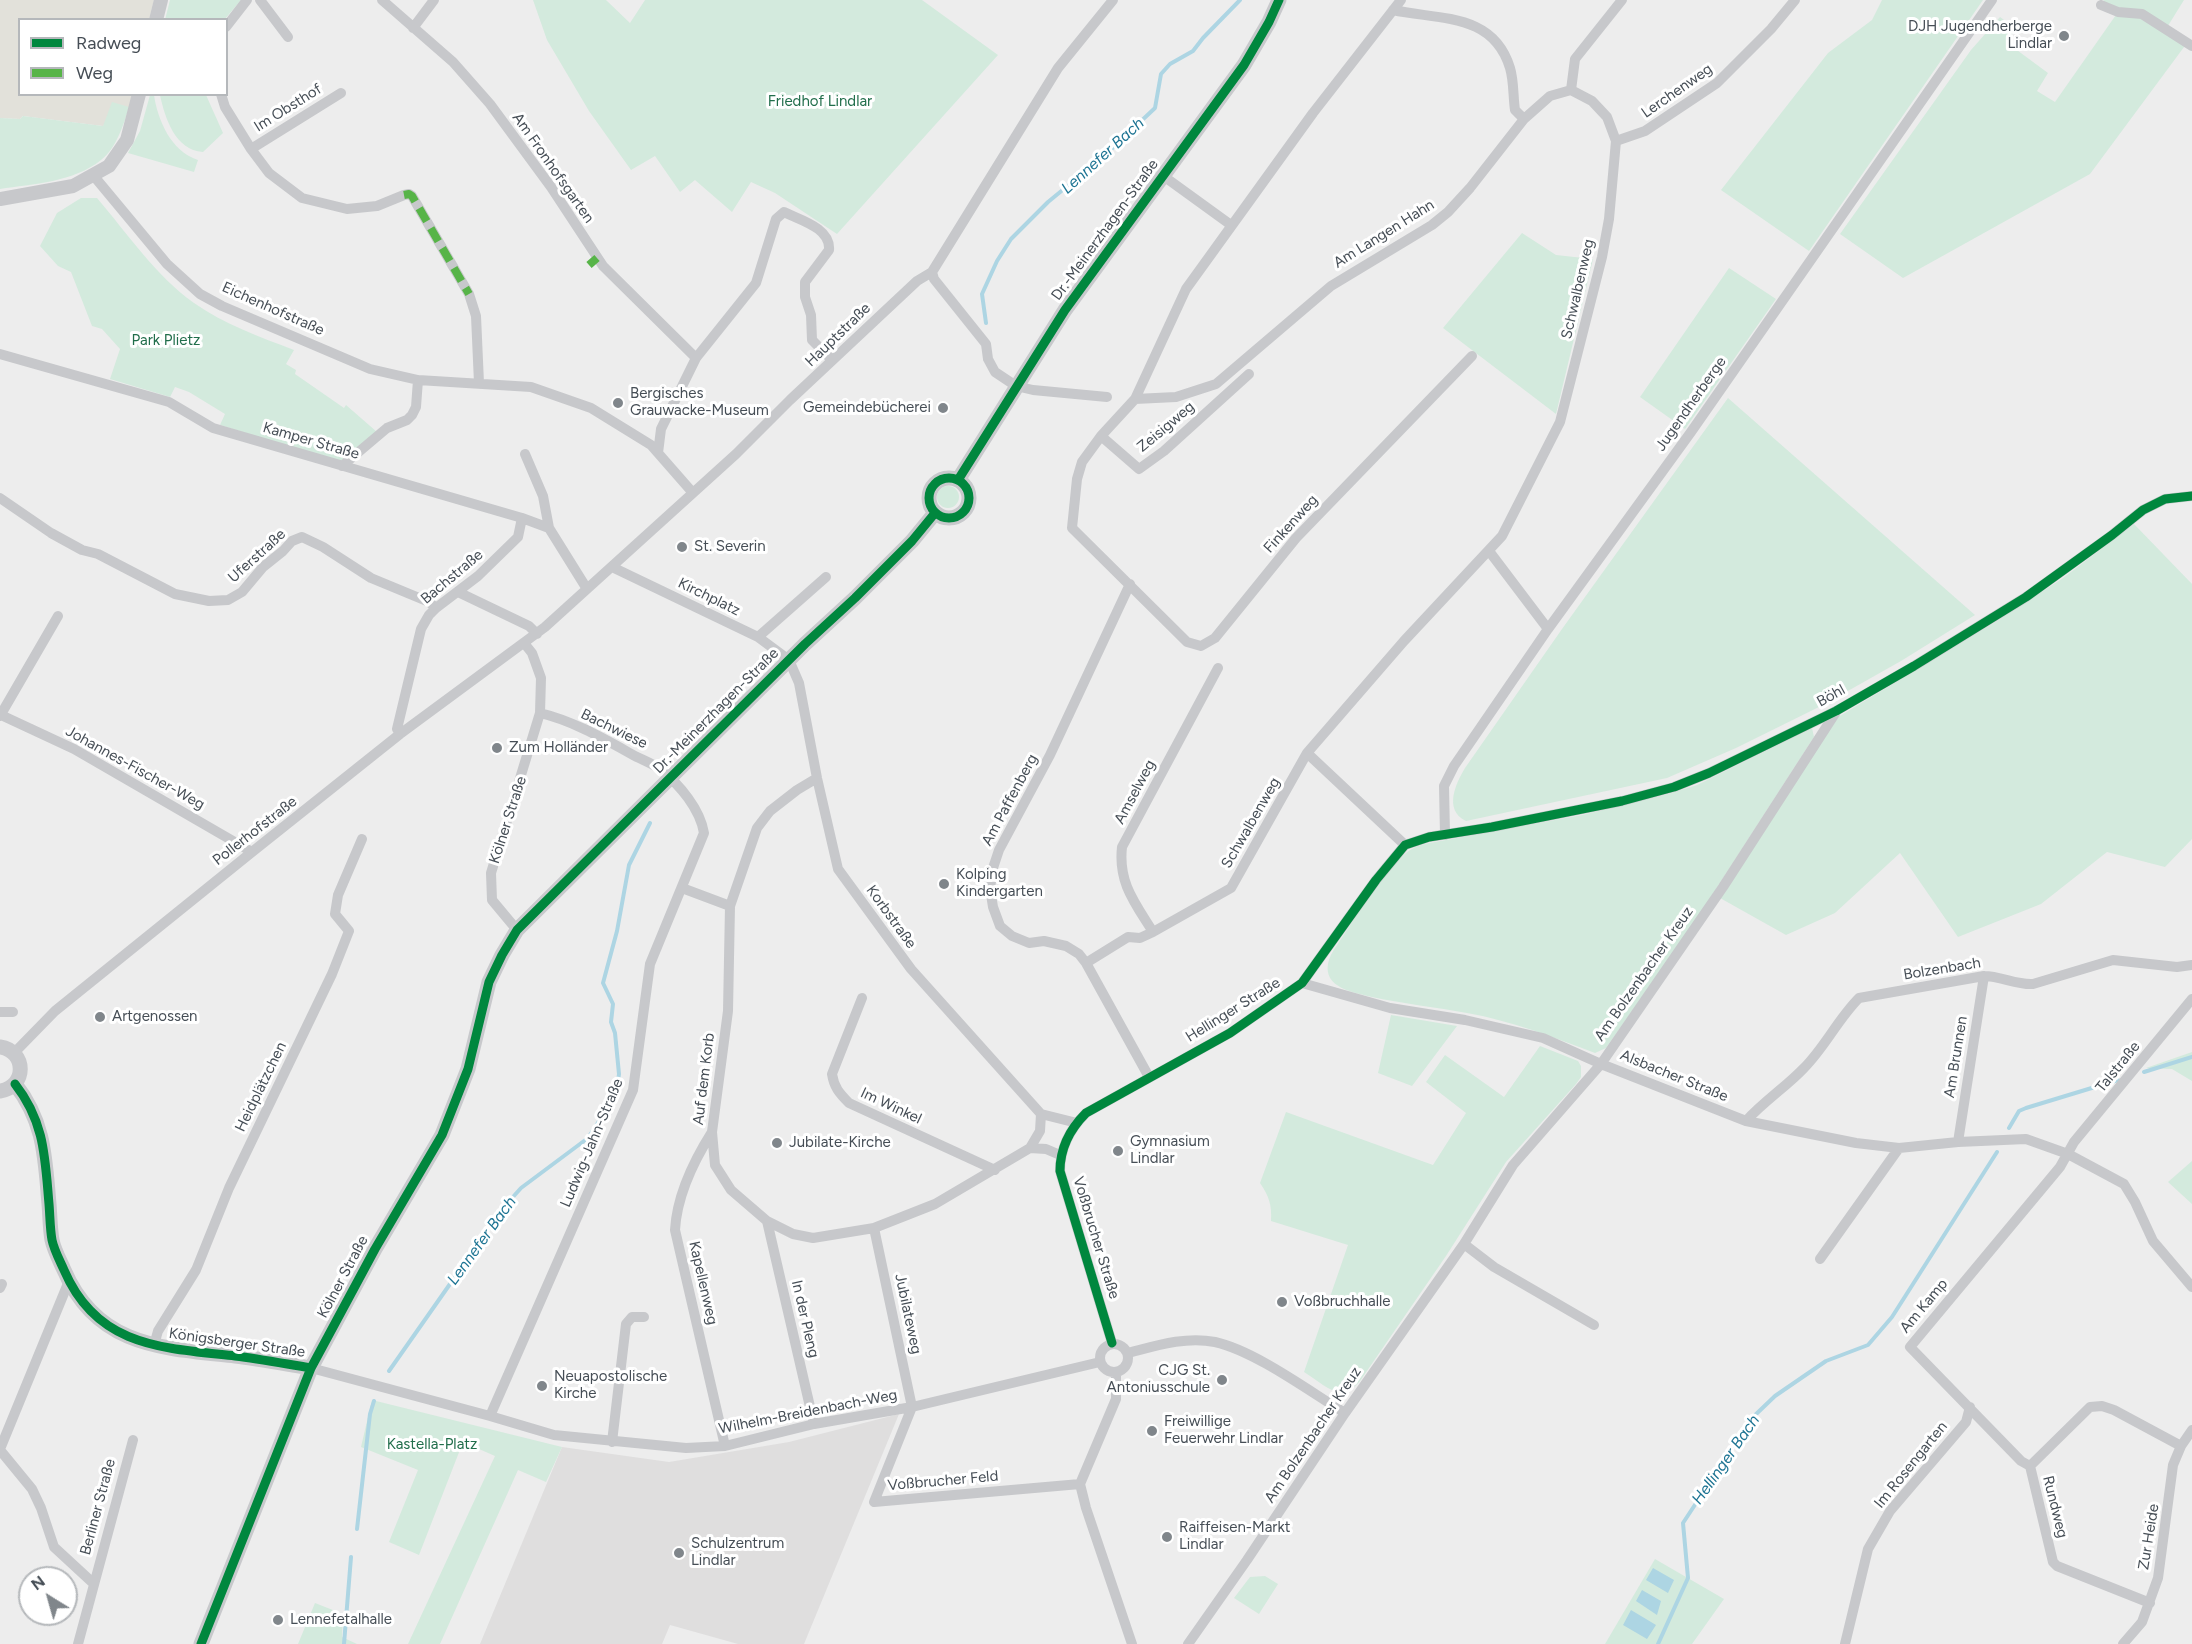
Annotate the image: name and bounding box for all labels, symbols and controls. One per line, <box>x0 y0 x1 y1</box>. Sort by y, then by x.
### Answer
legend <box>18 18 228 96</box>
place label: DJH Jugendherberge Lindlar <box>1908 18 2052 53</box>
marker: DJH Jugendherberge Lindlar <box>2057 29 2071 43</box>
text: Radweg <box>76 32 141 54</box>
street label: Lerchenweg <box>1638 60 1716 122</box>
text: Weg <box>76 62 113 84</box>
street label: Im Obsthof <box>251 80 325 136</box>
park label: Friedhof Lindlar <box>768 93 872 111</box>
street label: Am Fronhofsgarten <box>508 110 598 226</box>
water label: Lennefer Bach <box>1058 114 1148 198</box>
street label: Dr.-Meinerzhagen-Straße <box>1048 156 1162 304</box>
street label: Am Langen Hahn <box>1330 196 1438 272</box>
street label: Schwalbenweg <box>1558 237 1598 341</box>
street label: Eichenhofstraße <box>219 278 327 340</box>
street label: Hauptstraße <box>802 299 874 371</box>
park label: Park Plietz <box>132 332 200 350</box>
street label: Jugendherberge <box>1652 353 1730 455</box>
place label: Bergisches Grauwacke-Museum <box>630 385 769 420</box>
marker: Bergisches Grauwacke-Museum <box>611 396 625 410</box>
street label: Zeisigweg <box>1134 398 1198 456</box>
place label: Gemeindebücherei <box>803 399 931 417</box>
marker: Gemeindebücherei <box>936 401 950 415</box>
street label: Kamper Straße <box>261 419 361 463</box>
street label: Finkenweg <box>1260 491 1322 557</box>
street label: Uferstraße <box>224 525 290 587</box>
place label: St. Severin <box>694 538 766 556</box>
marker: St. Severin <box>675 540 689 554</box>
street label: Bachstraße <box>417 546 487 608</box>
street label: Kirchplatz <box>675 574 743 620</box>
street label: Dr.-Meinerzhagen-Straße <box>650 645 782 777</box>
street label: Böhl <box>1814 681 1848 711</box>
street label: Bachwiese <box>578 705 650 753</box>
street label: Johannes-Fischer-Weg <box>62 722 208 814</box>
place label: Zum Holländer <box>509 739 608 757</box>
marker: Zum Holländer <box>490 741 504 755</box>
street label: Am Paffenberg <box>978 751 1042 849</box>
street label: Amselweg <box>1111 757 1159 827</box>
street label: Kölner Straße <box>485 774 531 866</box>
street label: Schwalbenweg <box>1218 774 1284 872</box>
street label: Pollerhofstraße <box>209 793 301 869</box>
place label: Kolping Kindergarten <box>956 866 1043 901</box>
marker: Kolping Kindergarten <box>937 877 951 891</box>
street label: Korbstraße <box>862 882 920 952</box>
street label: Am Bolzenbacher Kreuz <box>1591 903 1697 1045</box>
street label: Bolzenbach <box>1902 954 1982 984</box>
street label: Hellinger Straße <box>1182 974 1284 1046</box>
place label: Artgenossen <box>112 1008 197 1026</box>
marker: Artgenossen <box>93 1010 107 1024</box>
street label: Am Brunnen <box>1941 1015 1971 1099</box>
street label: Auf dem Korb <box>689 1032 719 1126</box>
street label: Talstraße <box>2092 1038 2144 1096</box>
street label: Heidplätzchen <box>232 1039 290 1135</box>
street label: Alsbacher Straße <box>1618 1046 1730 1106</box>
street label: Ludwig-Jahn-Straße <box>557 1076 627 1210</box>
street label: Im Winkel <box>858 1084 924 1128</box>
place label: Gymnasium Lindlar <box>1130 1133 1210 1168</box>
place label: Jubilate-Kirche <box>789 1134 891 1152</box>
marker: Jubilate-Kirche <box>770 1136 784 1150</box>
marker: Gymnasium Lindlar <box>1111 1144 1125 1158</box>
street label: Voßbrucher Straße <box>1069 1175 1123 1301</box>
water label: Lennefer Bach <box>444 1193 520 1289</box>
street label: Kölner Straße <box>314 1233 372 1321</box>
street label: Kapellenweg <box>685 1239 721 1327</box>
street label: Jubilateweg <box>891 1272 925 1356</box>
street label: Am Kamp <box>1896 1275 1952 1337</box>
street label: In der Pleng <box>787 1278 823 1360</box>
place label: Voßbruchhalle <box>1294 1293 1390 1311</box>
marker: Voßbruchhalle <box>1275 1295 1289 1309</box>
street label: Königsberger Straße <box>168 1325 306 1361</box>
place label: CJG St. Antoniusschule <box>1107 1362 1210 1397</box>
street label: Am Bolzenbacher Kreuz <box>1261 1364 1365 1506</box>
place label: Neuapostolische Kirche <box>554 1368 667 1403</box>
marker: CJG St. Antoniusschule <box>1215 1373 1229 1387</box>
marker: Neuapostolische Kirche <box>535 1379 549 1393</box>
street label: Wilhelm-Breidenbach-Weg <box>717 1386 899 1438</box>
water label: Hellinger Bach <box>1688 1412 1764 1508</box>
place label: Freiwillige Feuerwehr Lindlar <box>1164 1413 1283 1448</box>
street label: Im Rosengarten <box>1871 1418 1951 1512</box>
marker: Freiwillige Feuerwehr Lindlar <box>1145 1424 1159 1438</box>
park label: Kastella-Platz <box>387 1436 477 1454</box>
street label: Berliner Straße <box>77 1457 119 1557</box>
street label: Voßbrucher Feld <box>887 1467 999 1495</box>
street label: Rundweg <box>2039 1474 2071 1540</box>
street label: Zur Heide <box>2135 1503 2163 1571</box>
place label: Raiffeisen-Markt Lindlar <box>1179 1519 1290 1554</box>
marker: Raiffeisen-Markt Lindlar <box>1160 1530 1174 1544</box>
place label: Schulzentrum Lindlar <box>691 1535 784 1570</box>
marker: Schulzentrum Lindlar <box>672 1546 686 1560</box>
north arrow <box>18 1566 78 1626</box>
text: N <box>27 1572 49 1594</box>
place label: Lennefetalhalle <box>290 1611 392 1629</box>
marker: Lennefetalhalle <box>271 1613 285 1627</box>

